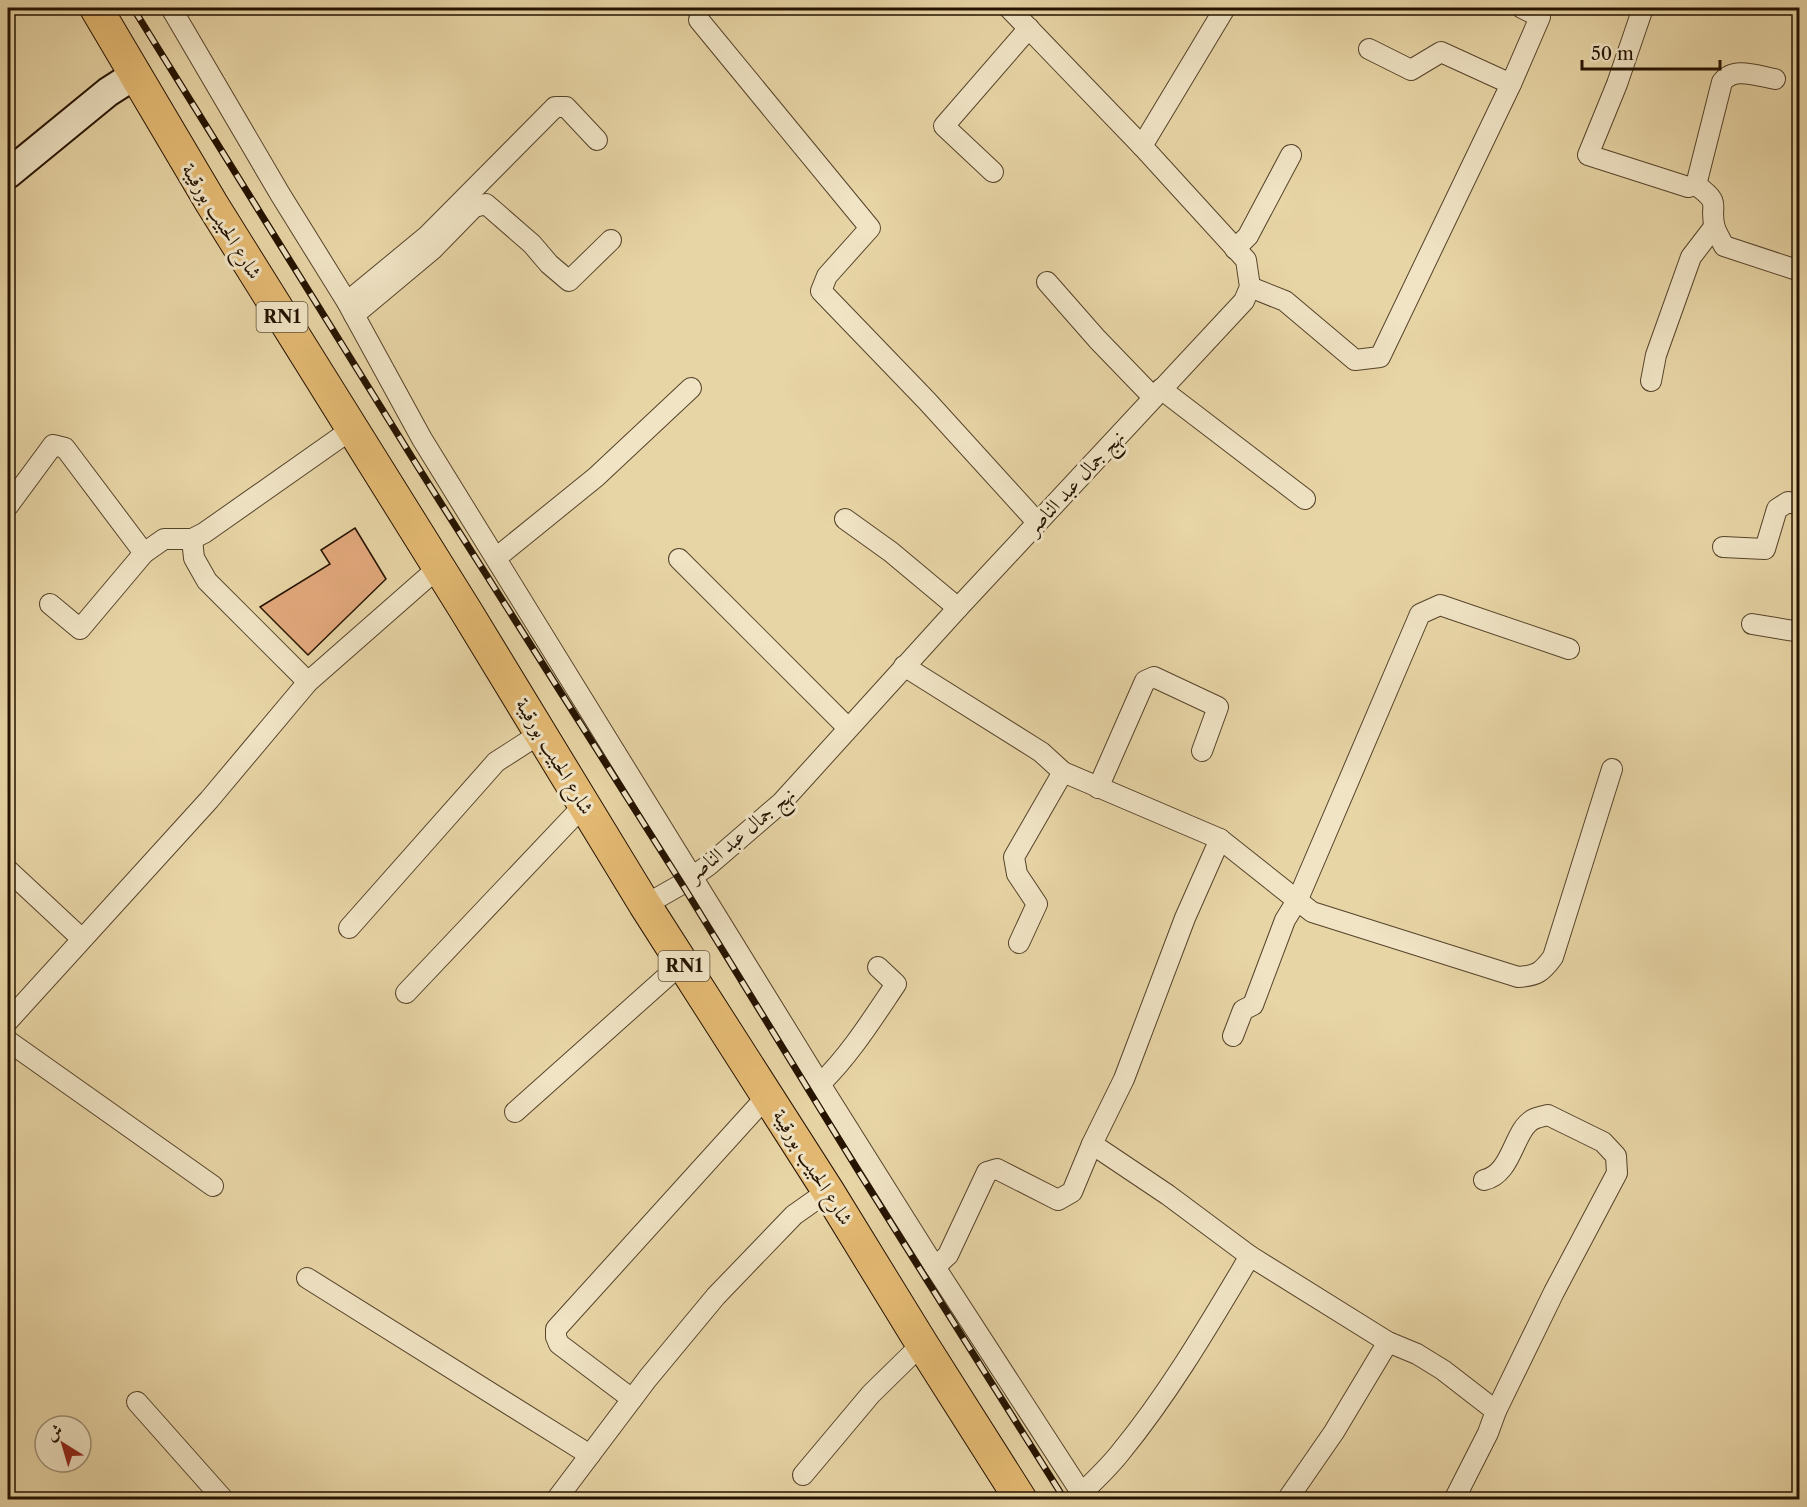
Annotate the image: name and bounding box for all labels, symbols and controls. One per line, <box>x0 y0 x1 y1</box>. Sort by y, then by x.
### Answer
scale bar <box>1582 33 1720 71</box>
text: 50 m <box>1591 43 1634 65</box>
street label: شارع الحبيب بورقيبة <box>172 159 267 286</box>
road number: RN1 <box>256 302 308 332</box>
street label: نهج جمال عبد الناصر <box>1019 425 1134 545</box>
street label: شارع الحبيب بورقيبة <box>506 693 599 822</box>
street label: نهج جمال عبد الناصر <box>681 782 804 892</box>
road number: RN1 <box>658 951 710 981</box>
street label: شارع الحبيب بورقيبة <box>763 1105 858 1232</box>
north arrow <box>33 1414 93 1474</box>
text: ش <box>42 1419 66 1445</box>

